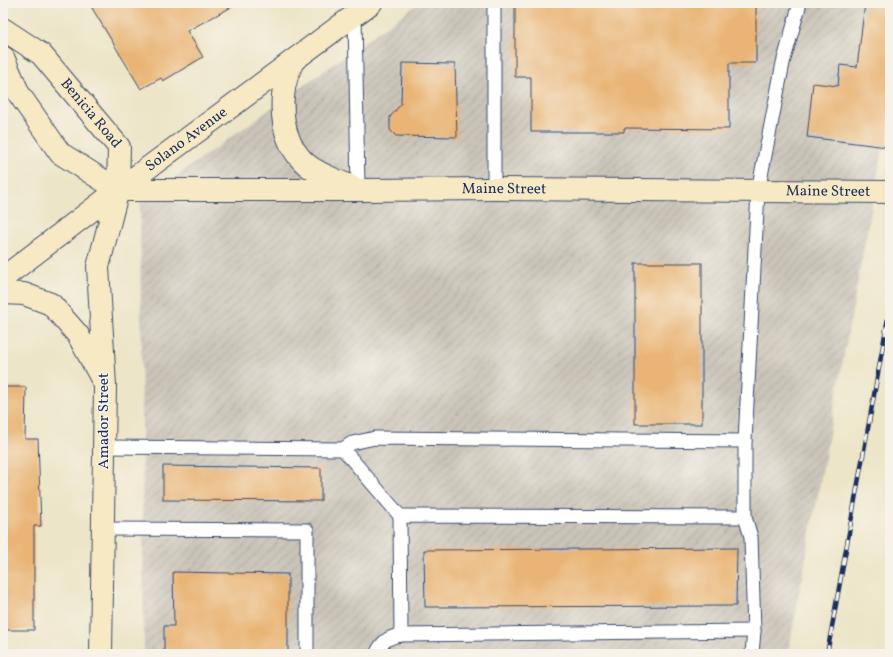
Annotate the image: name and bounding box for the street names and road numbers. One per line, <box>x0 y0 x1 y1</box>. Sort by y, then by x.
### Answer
street label: Benicia Road <box>55 74 126 153</box>
street label: Solano Avenue <box>141 102 232 177</box>
street label: Maine Street <box>462 178 546 200</box>
street label: Maine Street <box>786 181 870 202</box>
street label: Amador Street <box>94 373 115 469</box>

